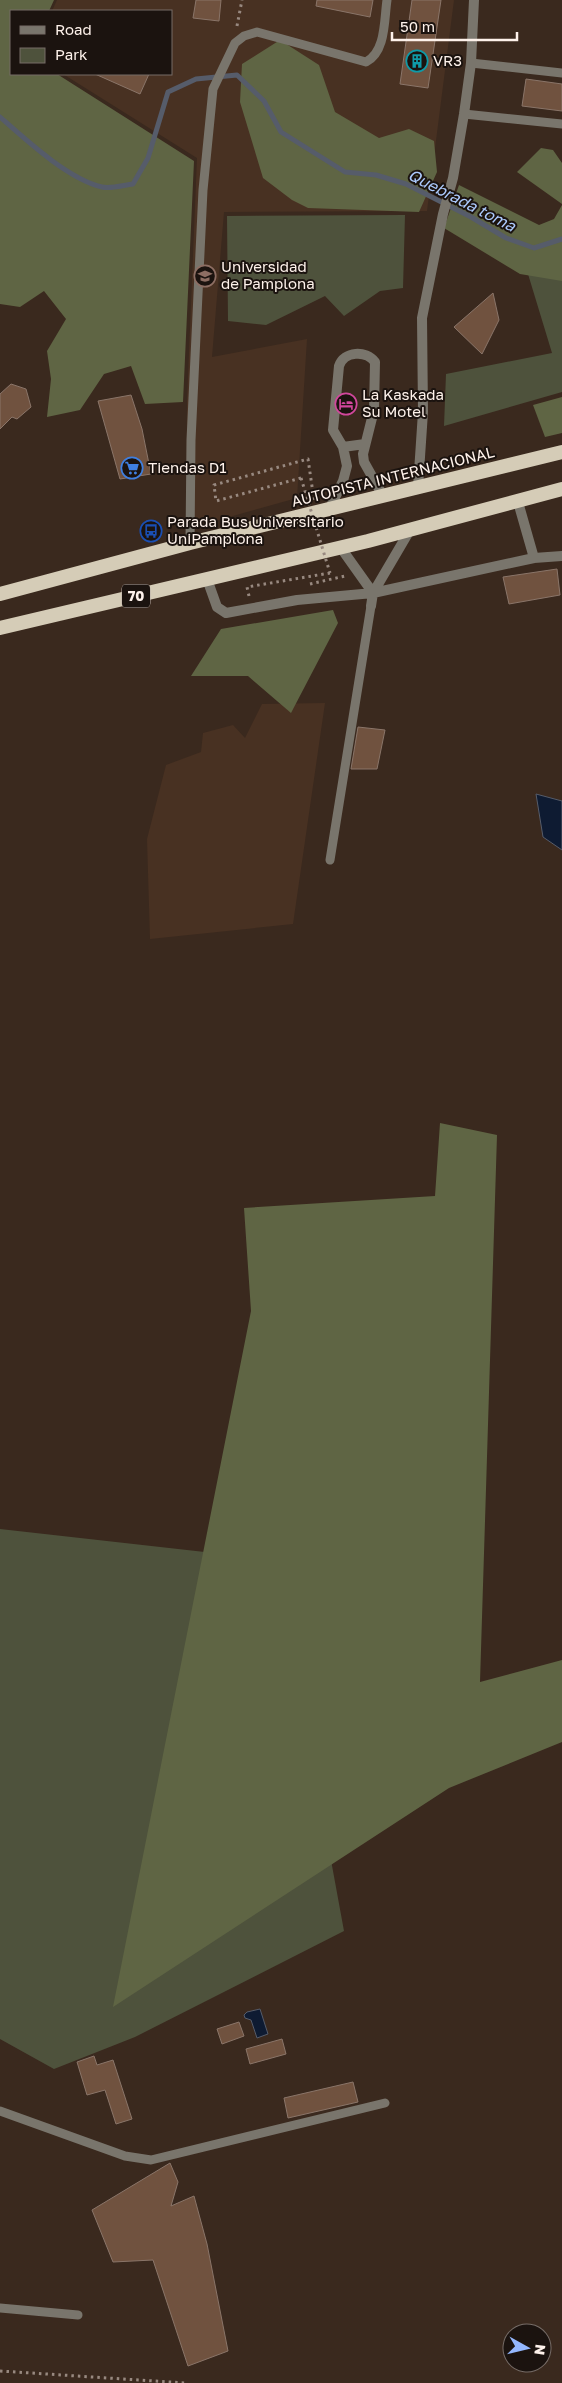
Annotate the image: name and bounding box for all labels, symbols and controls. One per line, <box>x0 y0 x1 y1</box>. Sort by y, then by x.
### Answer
legend <box>10 10 172 75</box>
scale bar <box>392 10 517 42</box>
text: 50 m <box>400 17 435 35</box>
text: Road <box>55 20 92 38</box>
text: Park <box>55 45 88 63</box>
building icon: VR3 <box>405 49 429 73</box>
place label: VR3 <box>433 51 462 69</box>
water label: Quebrada toma <box>405 164 520 236</box>
place label: Universidad de Pamplona <box>221 257 315 292</box>
school or university icon: Universidad de Pamplona <box>193 264 217 288</box>
place label: La Kaskada Su Motel <box>362 385 444 420</box>
hotel icon: La Kaskada Su Motel <box>334 392 358 416</box>
street label: AUTOPISTA INTERNACIONAL <box>289 442 496 510</box>
supermarket icon: Tiendas D1 <box>120 456 144 480</box>
place label: Tiendas D1 <box>148 458 226 476</box>
place label: Parada Bus Universitario UniPamplona <box>167 512 344 547</box>
bus stop icon: Parada Bus Universitario UniPamplona <box>139 519 163 543</box>
road number: 70 <box>122 584 150 608</box>
north arrow <box>502 2323 552 2373</box>
text: N <box>531 2343 550 2356</box>

